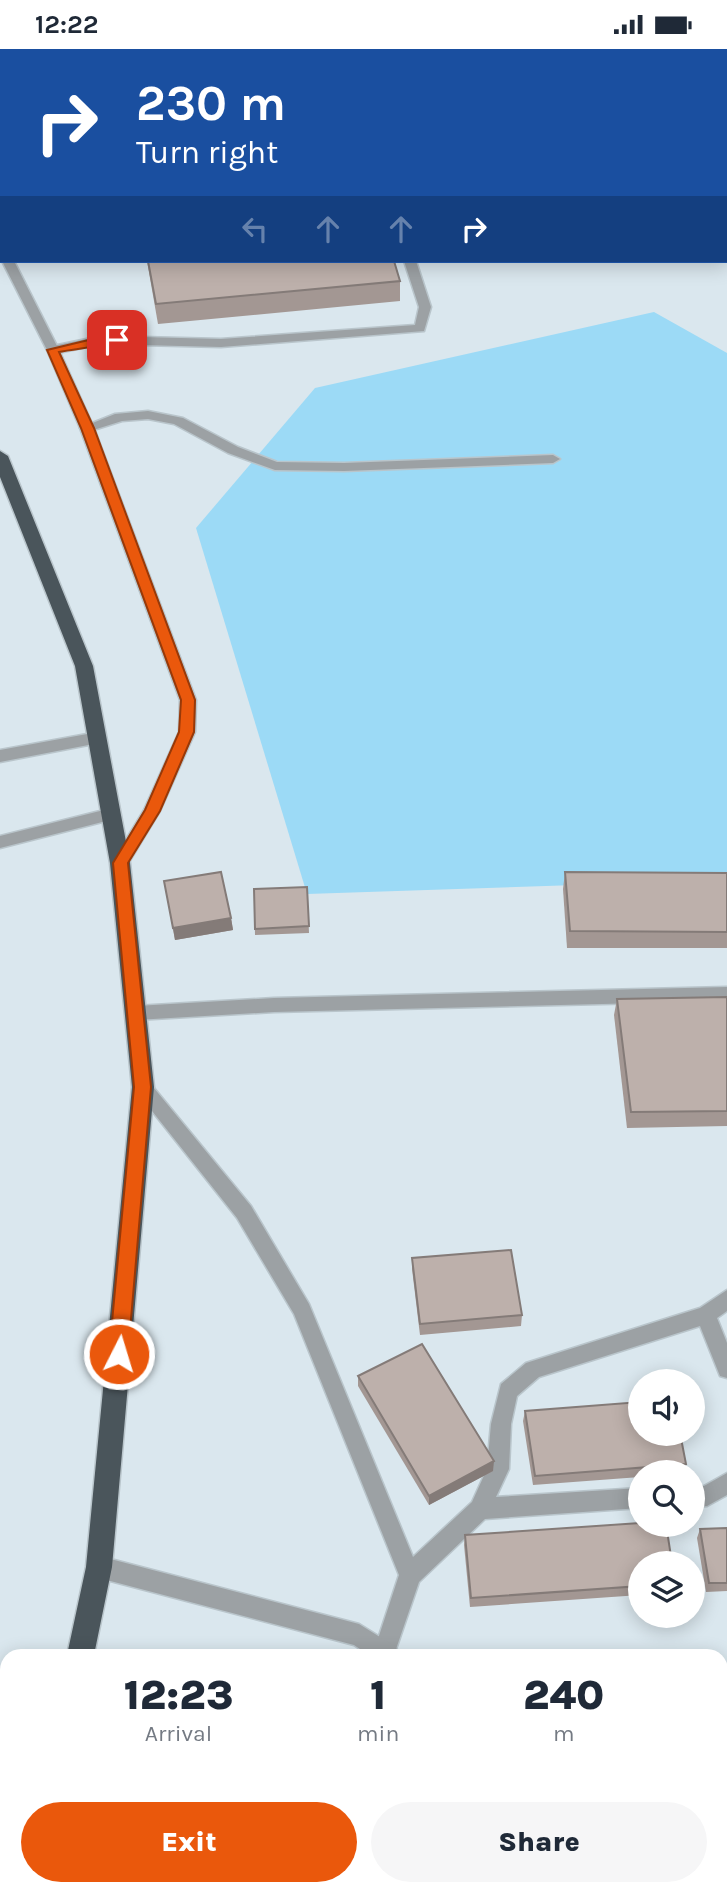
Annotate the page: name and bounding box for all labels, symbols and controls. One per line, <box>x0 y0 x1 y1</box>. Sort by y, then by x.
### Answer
text: 12:22 <box>35 9 98 40</box>
text: 230 m <box>136 75 286 132</box>
icon: right <box>21 77 112 168</box>
text: Turn right <box>136 134 278 171</box>
icon: left <box>236 210 274 248</box>
icon: ahead <box>309 210 347 248</box>
icon: ahead <box>382 210 420 248</box>
icon: right <box>455 210 493 248</box>
pin <box>87 310 147 370</box>
icon: arrive <box>98 321 136 359</box>
position arrow <box>82 1317 156 1391</box>
map controls <box>628 1369 705 1628</box>
button: sound <box>628 1369 705 1446</box>
button: search <box>628 1460 705 1537</box>
button: layers <box>628 1551 705 1628</box>
text: 12:23 <box>124 1670 233 1720</box>
text: 1 <box>370 1670 386 1720</box>
text: 240 <box>523 1670 604 1720</box>
text: Arrival <box>145 1720 212 1747</box>
text: min <box>357 1720 399 1747</box>
text: m <box>553 1720 574 1747</box>
button: Exit <box>21 1802 357 1882</box>
button: Share <box>371 1802 707 1882</box>

